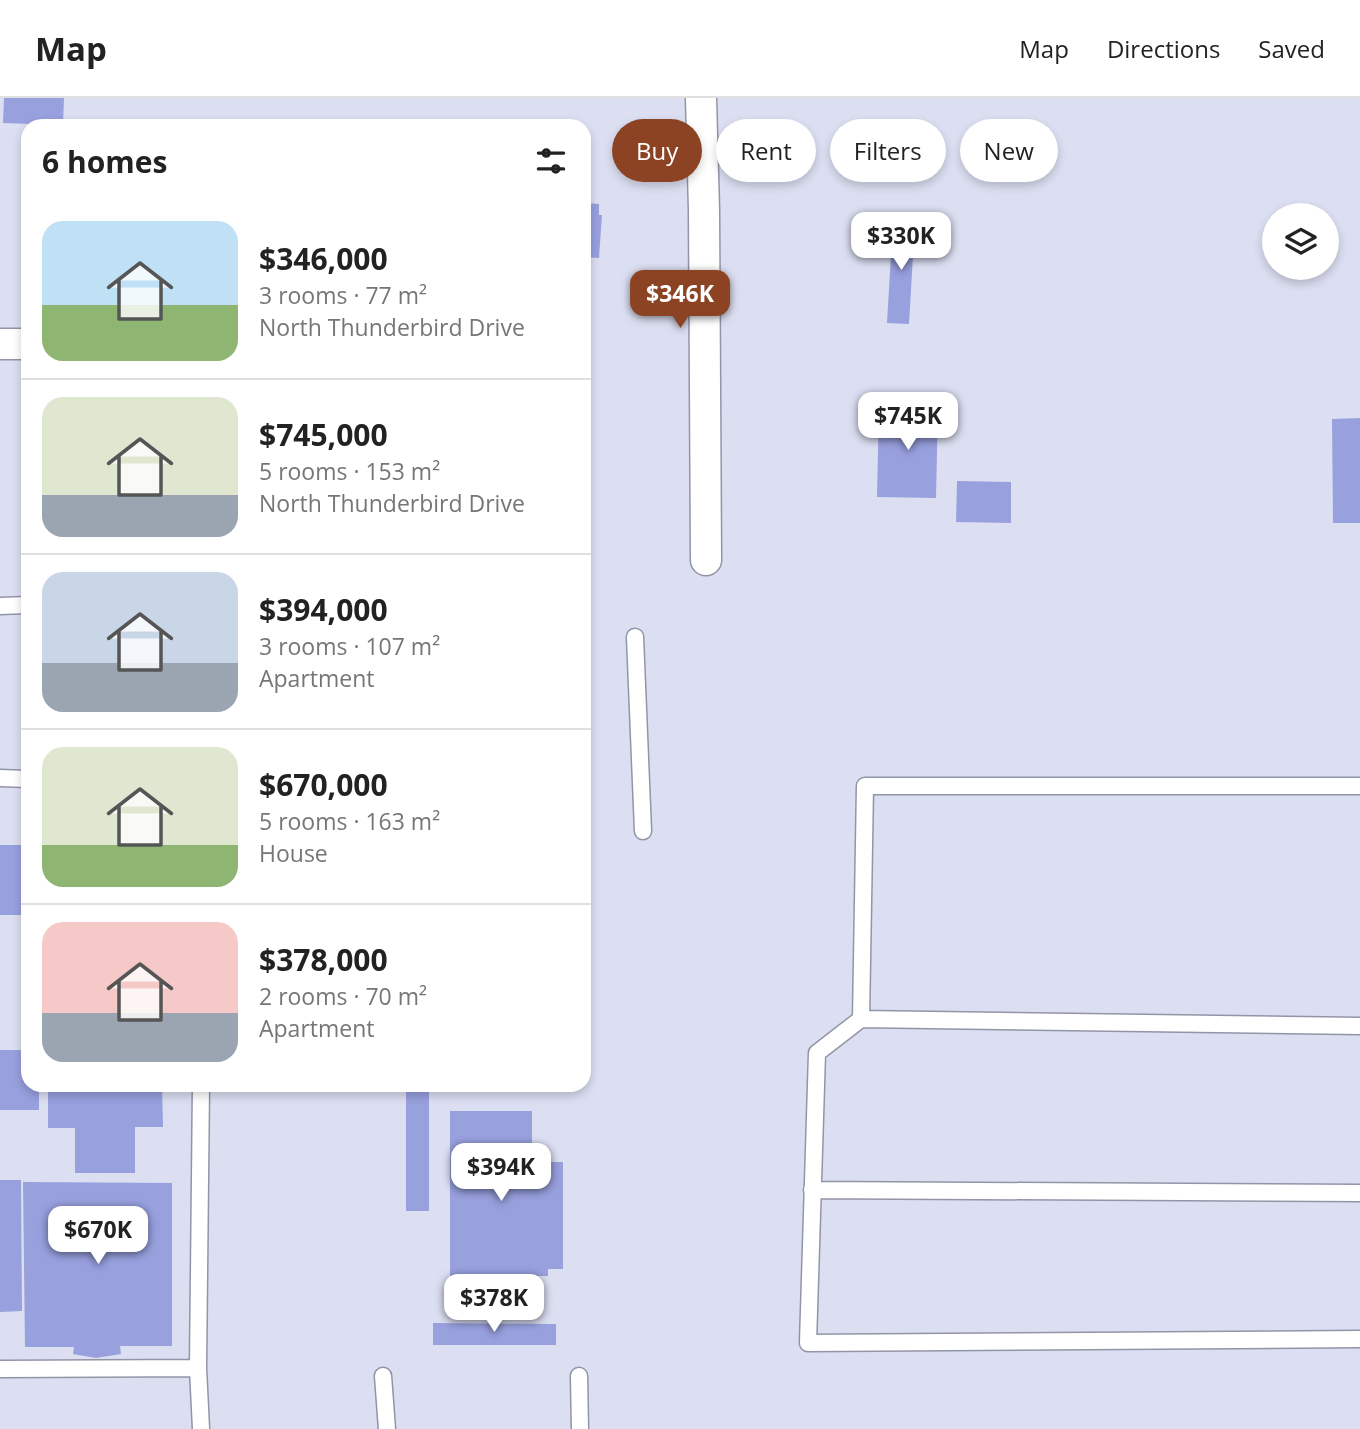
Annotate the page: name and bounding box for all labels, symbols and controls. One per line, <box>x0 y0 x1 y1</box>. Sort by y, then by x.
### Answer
text: Map <box>35 26 107 71</box>
text: Map <box>1019 32 1069 65</box>
text: Directions <box>1107 32 1220 65</box>
text: Saved <box>1258 32 1325 65</box>
chip: Buy <box>612 119 702 182</box>
chip: Rent <box>716 119 816 182</box>
chip: Filters <box>830 119 946 182</box>
chip: New <box>960 119 1058 182</box>
text: 6 homes <box>42 141 167 182</box>
icon: filters <box>532 142 570 180</box>
map controls <box>1262 203 1339 280</box>
button: layers <box>1262 203 1339 280</box>
pin: $330K <box>852 212 950 272</box>
text: $330K <box>867 219 935 251</box>
text: $346,000 <box>259 238 388 279</box>
icon: home <box>98 249 182 333</box>
pin: $346K <box>631 271 729 330</box>
text: $346K <box>646 277 714 309</box>
text: 3 rooms · 77 m² <box>259 279 427 311</box>
text: North Thunderbird Drive <box>259 311 525 343</box>
pin: $745K <box>859 392 957 452</box>
text: $745K <box>874 399 942 431</box>
text: $745,000 <box>259 414 388 455</box>
icon: home <box>98 425 182 509</box>
text: 5 rooms · 153 m² <box>259 455 440 487</box>
text: North Thunderbird Drive <box>259 487 525 519</box>
text: $394,000 <box>259 589 388 630</box>
icon: home <box>98 600 182 684</box>
text: 3 rooms · 107 m² <box>259 630 440 662</box>
text: Apartment <box>259 662 375 694</box>
text: $670,000 <box>259 764 388 805</box>
icon: home <box>98 775 182 859</box>
text: 5 rooms · 163 m² <box>259 805 440 837</box>
text: House <box>259 837 328 869</box>
text: $378,000 <box>259 939 388 980</box>
icon: home <box>98 950 182 1034</box>
text: 2 rooms · 70 m² <box>259 980 427 1012</box>
text: Apartment <box>259 1012 375 1044</box>
pin: $394K <box>452 1144 550 1203</box>
text: $394K <box>467 1150 535 1182</box>
pin: $670K <box>49 1206 147 1266</box>
text: $670K <box>64 1213 132 1245</box>
pin: $378K <box>445 1274 543 1334</box>
text: $378K <box>460 1281 528 1313</box>

